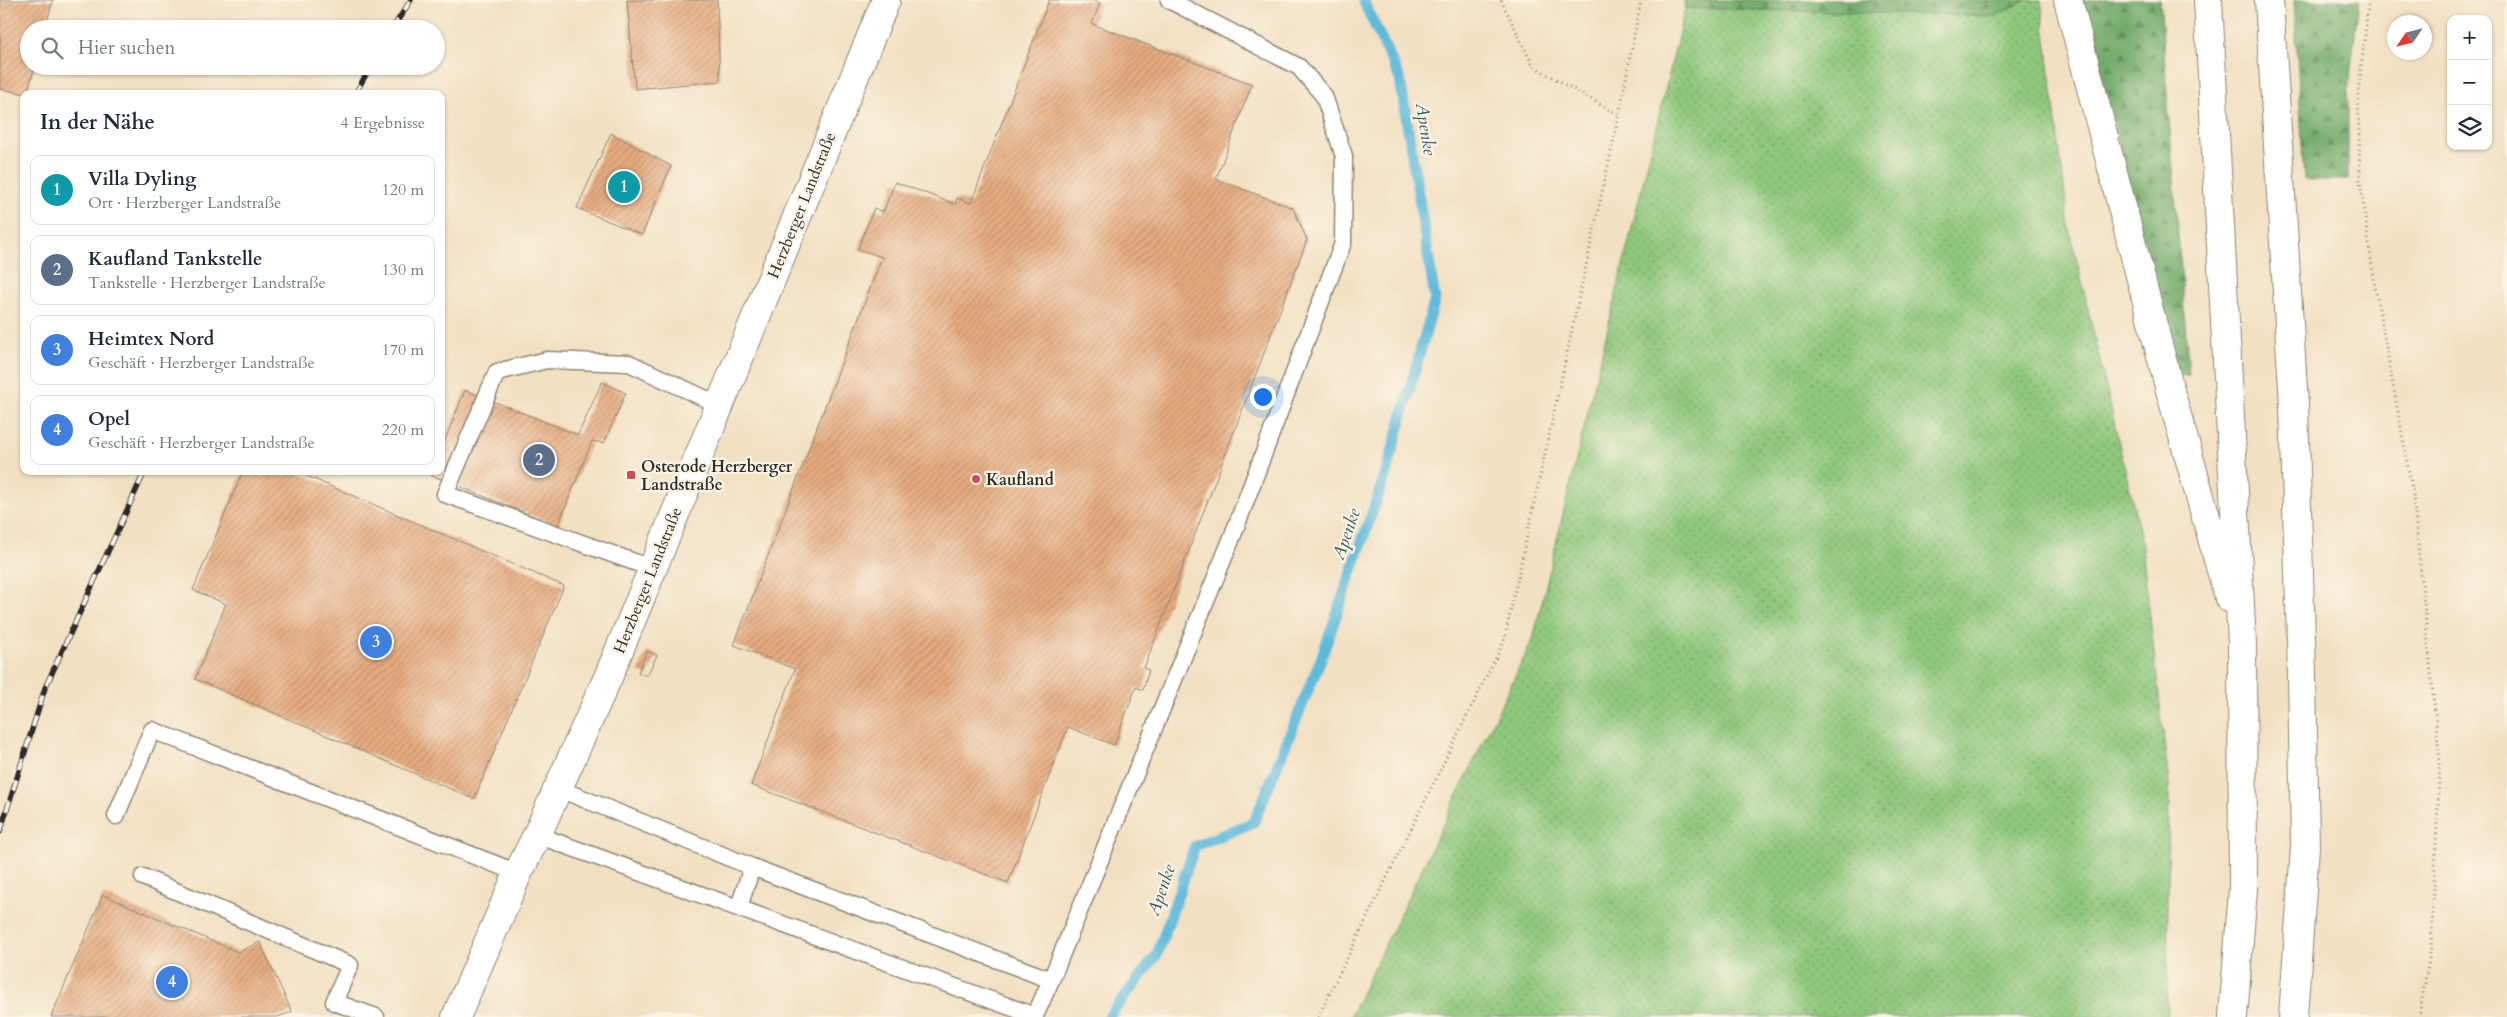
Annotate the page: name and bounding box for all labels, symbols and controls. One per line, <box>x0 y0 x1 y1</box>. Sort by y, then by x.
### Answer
north arrow <box>2387 15 2432 60</box>
map controls <box>2447 15 2492 150</box>
button: + <box>2447 15 2492 60</box>
search box <box>20 20 445 75</box>
icon: search <box>38 34 66 62</box>
text: Hier suchen <box>78 35 175 61</box>
button: − <box>2447 60 2492 105</box>
water label: Apenke <box>1409 100 1442 158</box>
button: layers <box>2447 105 2492 150</box>
text: In der Nähe <box>40 108 155 137</box>
text: 4 Ergebnisse <box>340 112 425 134</box>
street label: Herzberger Landstraße <box>763 129 841 282</box>
text: Villa Dyling <box>88 166 196 192</box>
pin: 1 <box>608 168 640 206</box>
text: 1 <box>53 179 61 201</box>
text: 120 m <box>382 179 424 201</box>
text: Ort · Herzberger Landstraße <box>88 192 281 214</box>
text: Kaufland Tankstelle <box>88 246 262 272</box>
text: 2 <box>53 259 61 281</box>
text: 130 m <box>382 259 424 281</box>
text: Tankstelle · Herzberger Landstraße <box>88 272 326 294</box>
text: Heimtex Nord <box>88 326 214 352</box>
text: 3 <box>53 339 61 361</box>
text: 170 m <box>382 339 424 361</box>
text: Geschäft · Herzberger Landstraße <box>88 352 315 374</box>
your location <box>1250 384 1276 410</box>
text: Opel <box>88 406 130 432</box>
text: 4 <box>53 419 61 441</box>
text: 220 m <box>382 419 424 441</box>
text: Geschäft · Herzberger Landstraße <box>88 432 315 454</box>
pin: 2 <box>523 441 555 479</box>
place label: Osterode Herzberger Landstraße <box>641 456 793 496</box>
marker: Osterode Herzberger Landstraße <box>625 469 637 481</box>
place label: Kaufland <box>986 469 1054 491</box>
marker: Kaufland <box>970 473 982 485</box>
street label: Herzberger Landstraße <box>609 504 687 657</box>
water label: Apenke <box>1326 504 1367 564</box>
pin: 3 <box>360 623 392 661</box>
water label: Apenke <box>1141 860 1182 920</box>
pin: 4 <box>156 963 188 1001</box>

